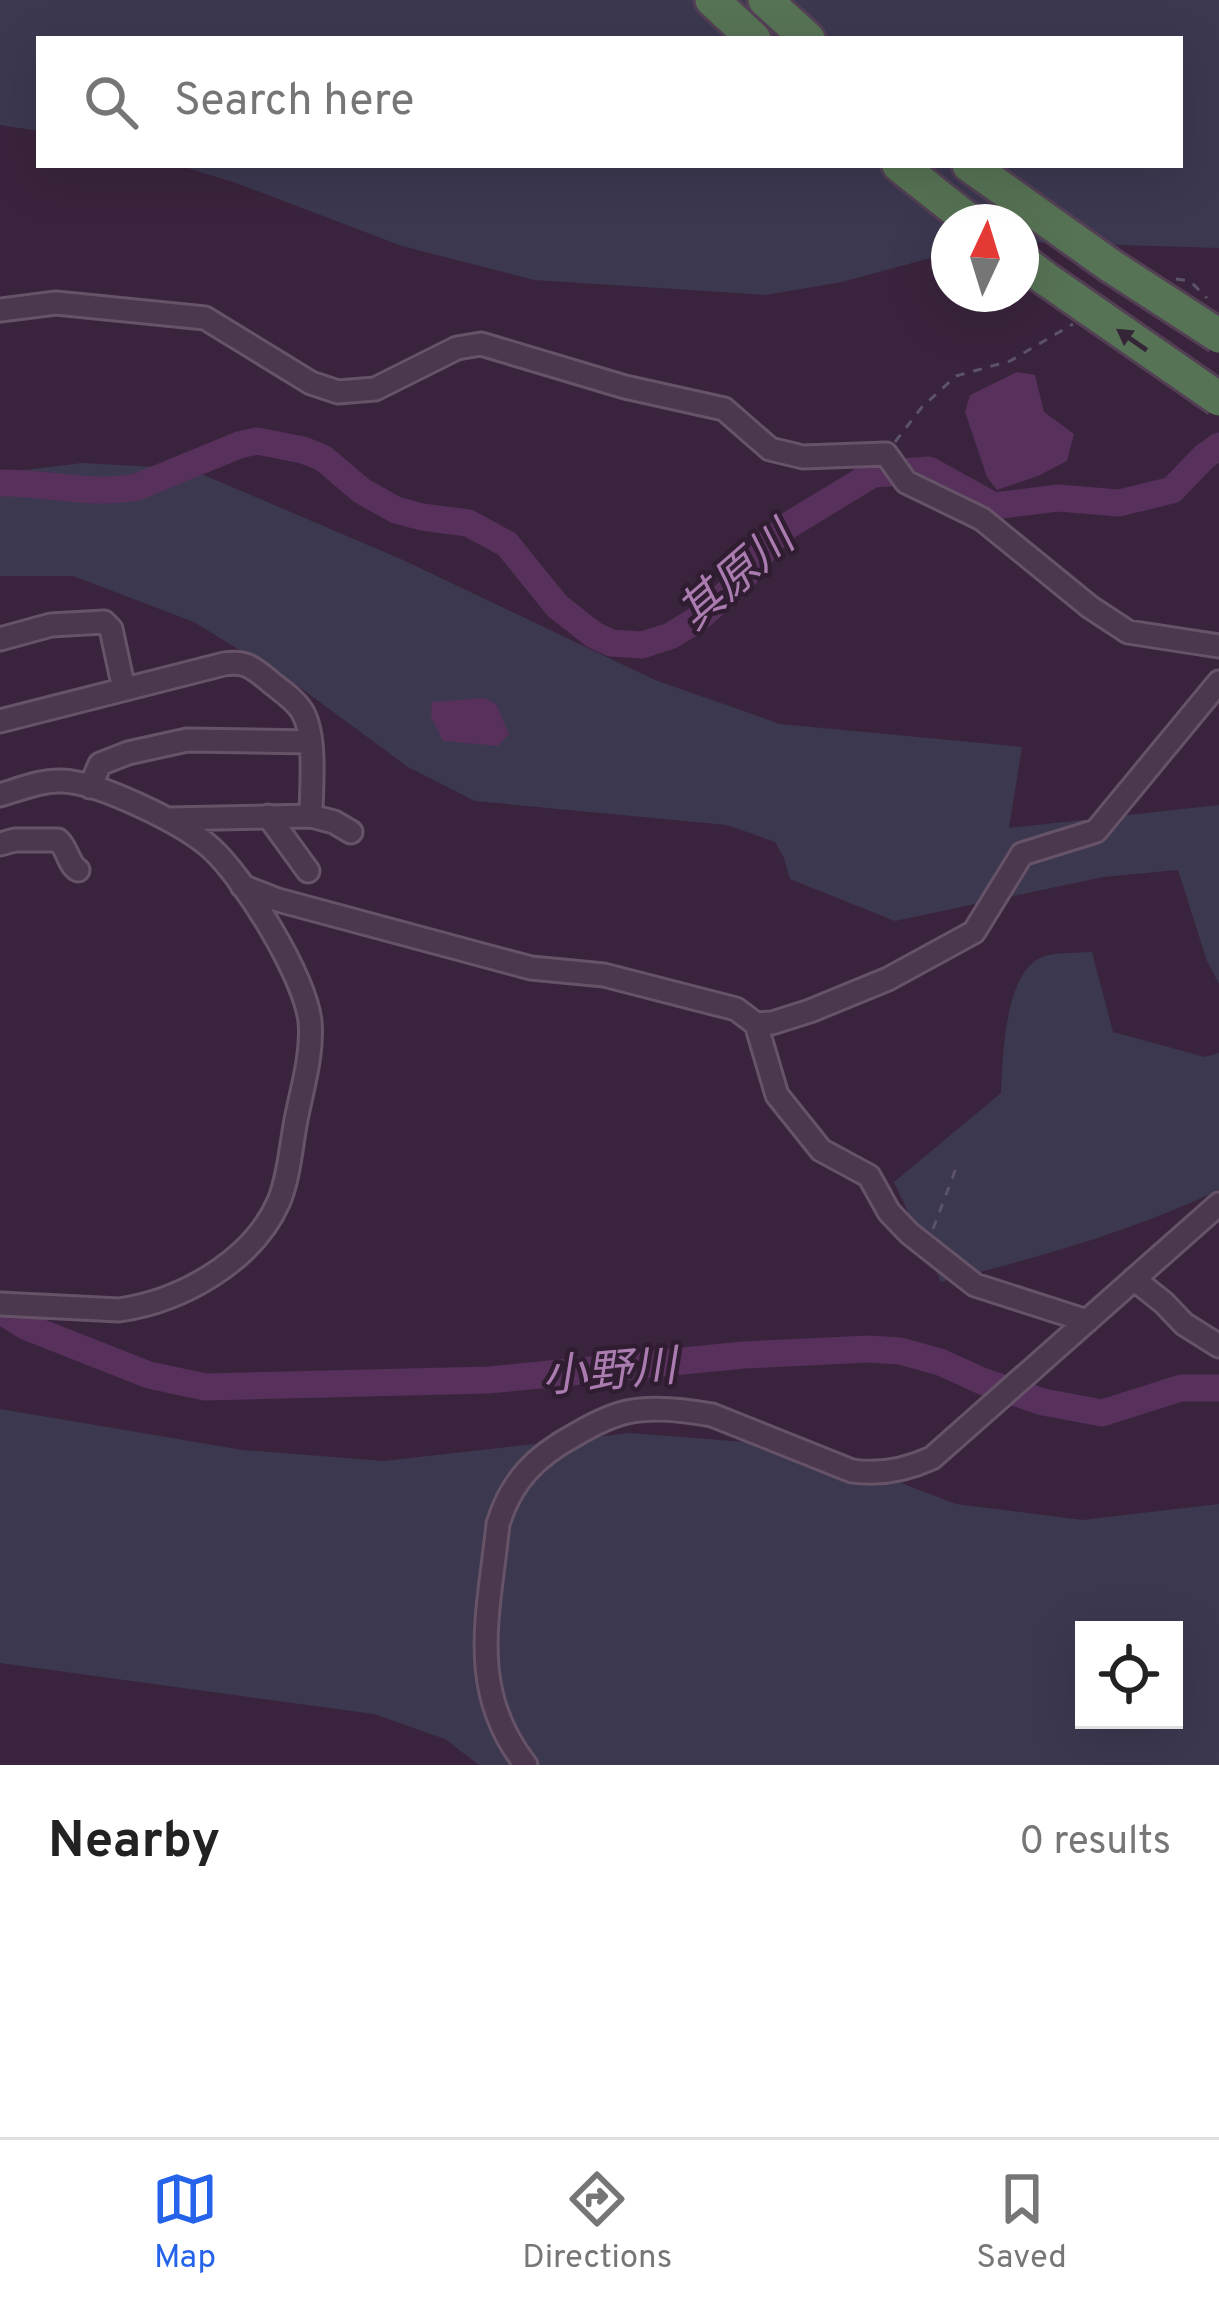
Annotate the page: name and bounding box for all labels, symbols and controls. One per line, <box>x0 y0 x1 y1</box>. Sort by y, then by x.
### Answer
search box <box>36 36 1183 168</box>
icon: search <box>78 69 144 135</box>
text: Search here <box>174 74 414 131</box>
north arrow <box>931 204 1039 312</box>
one-way arrow <box>1116 329 1148 352</box>
water label: 其原川 <box>668 510 811 644</box>
water label: 小野川 <box>540 1340 683 1409</box>
map controls <box>1075 1621 1183 1729</box>
button: locate <box>1075 1621 1183 1729</box>
text: Nearby <box>48 1811 220 1876</box>
text: 0 results <box>1019 1819 1171 1868</box>
tab: Map <box>152 2166 218 2280</box>
tab: Directions <box>522 2166 672 2280</box>
tab: Saved <box>976 2166 1067 2280</box>

